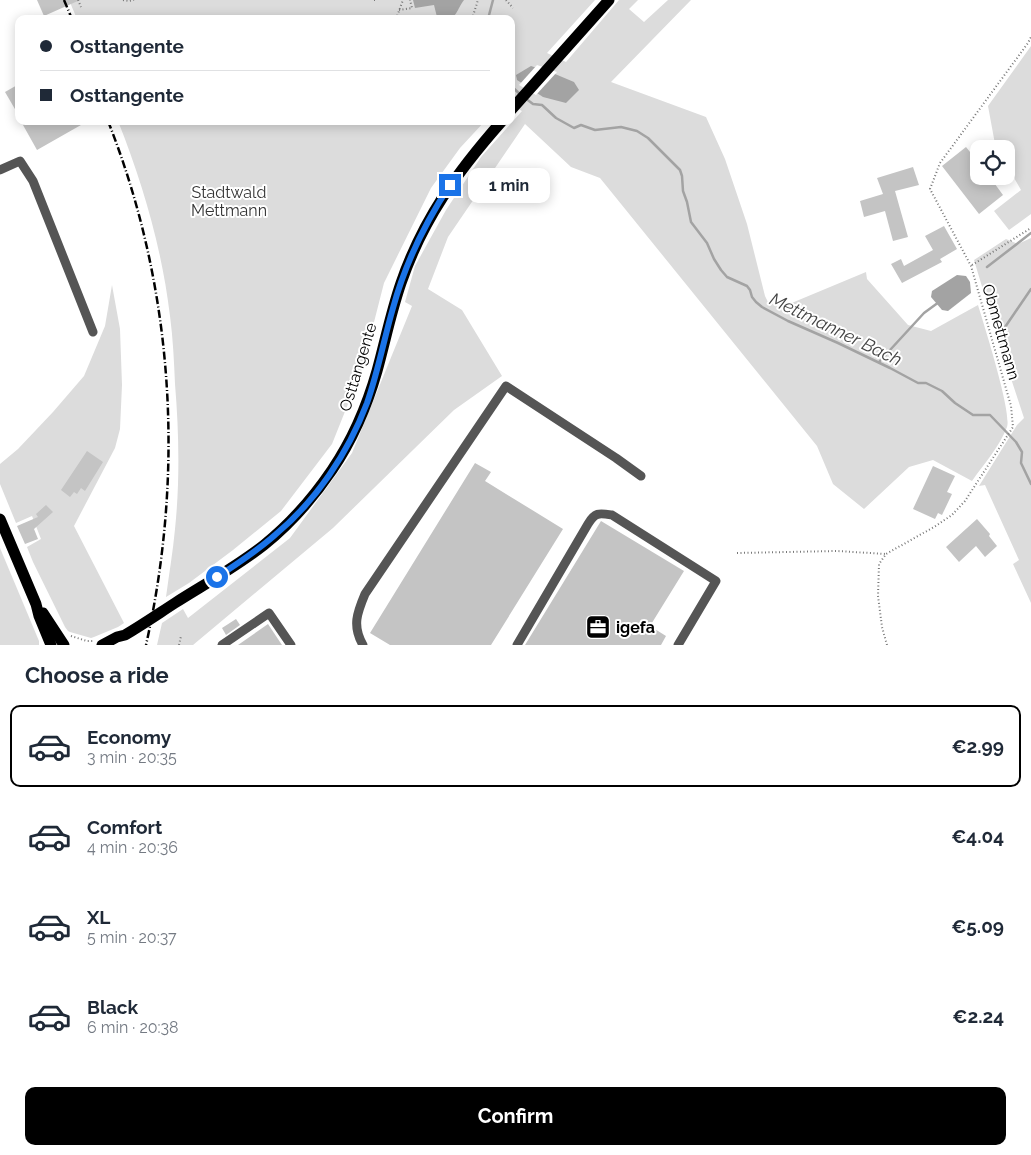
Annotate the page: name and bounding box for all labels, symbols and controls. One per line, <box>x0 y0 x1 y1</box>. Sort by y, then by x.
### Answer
text: Osttangente <box>70 35 184 57</box>
text: Osttangente <box>70 84 184 106</box>
map controls <box>970 140 1015 185</box>
button: locate <box>970 140 1015 185</box>
callout: 1 min <box>468 168 550 202</box>
route end <box>439 174 461 196</box>
text: 1 min <box>489 176 529 195</box>
park label: Stadtwald Mettmann <box>191 183 267 220</box>
street label: Obmettmann <box>978 282 1024 382</box>
water label: Mettmanner Bach <box>766 288 906 370</box>
street label: Osttangente <box>336 320 380 414</box>
route start <box>206 566 228 588</box>
office icon: igefa <box>585 614 611 640</box>
place label: igefa <box>616 618 655 637</box>
text: Choose a ride <box>25 662 169 688</box>
icon: car <box>27 724 72 769</box>
text: Economy <box>87 726 171 748</box>
text: €2.99 <box>951 735 1004 757</box>
text: 3 min · 20:35 <box>87 748 177 767</box>
icon: car <box>27 814 72 859</box>
text: Comfort <box>87 816 162 838</box>
text: €4.04 <box>951 825 1004 847</box>
text: 4 min · 20:36 <box>87 838 178 857</box>
icon: car <box>27 904 72 949</box>
text: XL <box>87 906 110 928</box>
text: €5.09 <box>951 915 1004 937</box>
text: 5 min · 20:37 <box>87 928 177 947</box>
icon: car <box>27 994 72 1039</box>
text: Black <box>87 996 138 1018</box>
text: €2.24 <box>952 1005 1004 1027</box>
text: 6 min · 20:38 <box>87 1018 179 1037</box>
button: Confirm <box>25 1087 1006 1145</box>

